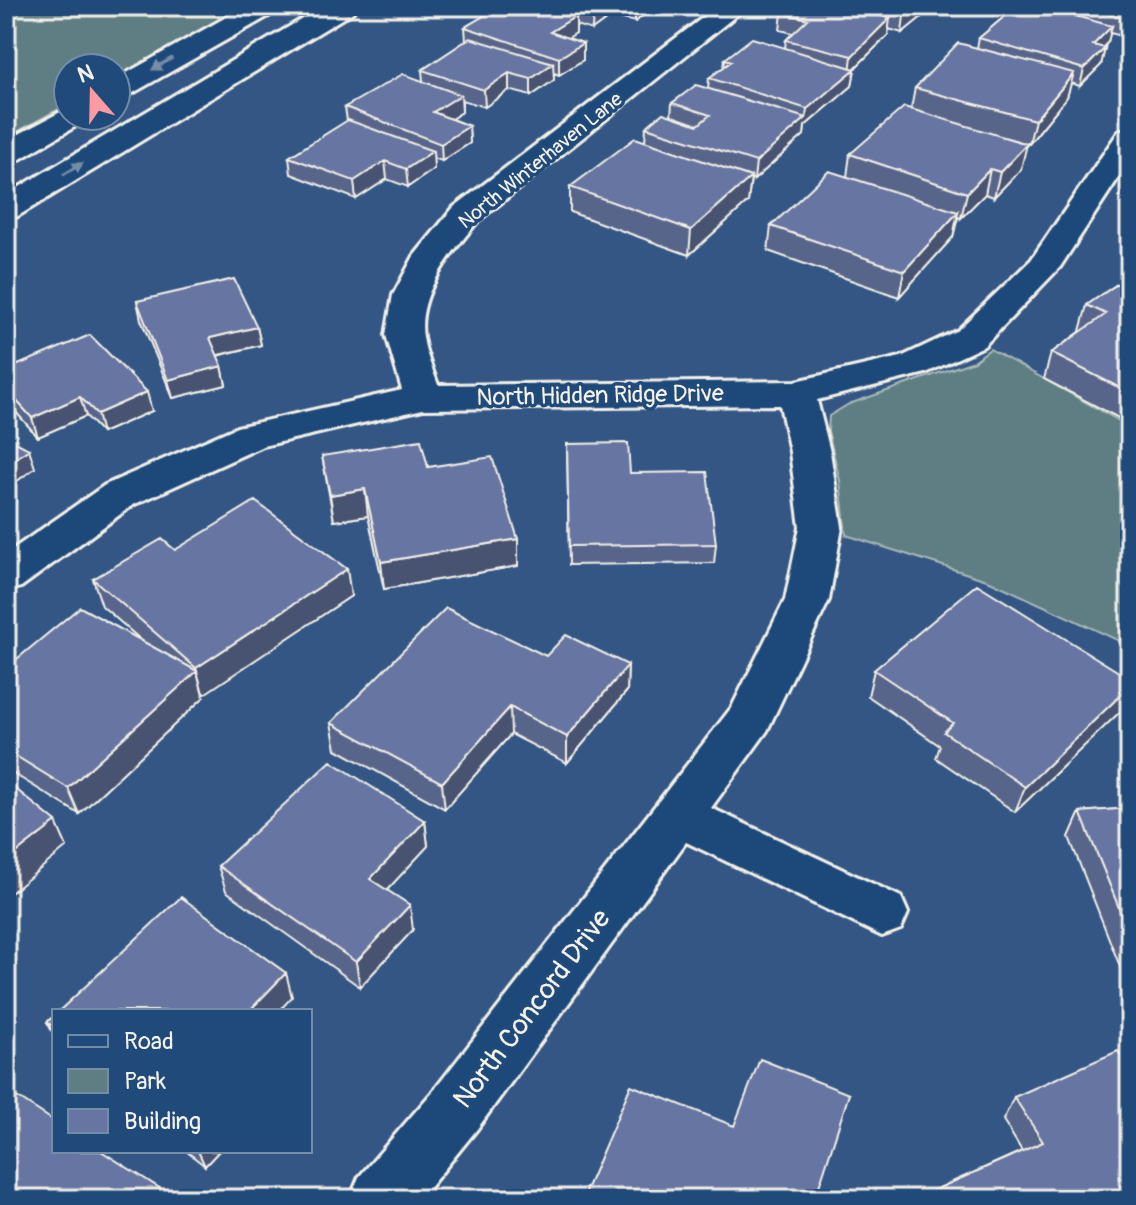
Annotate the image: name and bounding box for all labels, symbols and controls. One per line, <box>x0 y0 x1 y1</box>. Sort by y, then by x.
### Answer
north arrow <box>52 52 132 132</box>
one-way arrow <box>151 57 174 71</box>
text: N <box>74 58 97 90</box>
street label: North Winterhaven Lane <box>453 86 627 234</box>
one-way arrow <box>62 162 84 176</box>
street label: North Hidden Ridge Drive <box>476 379 724 412</box>
street label: North Concord Drive <box>446 902 619 1116</box>
legend <box>52 1009 312 1153</box>
text: Road <box>124 1027 174 1056</box>
text: Park <box>124 1067 166 1096</box>
text: Building <box>124 1107 201 1136</box>

